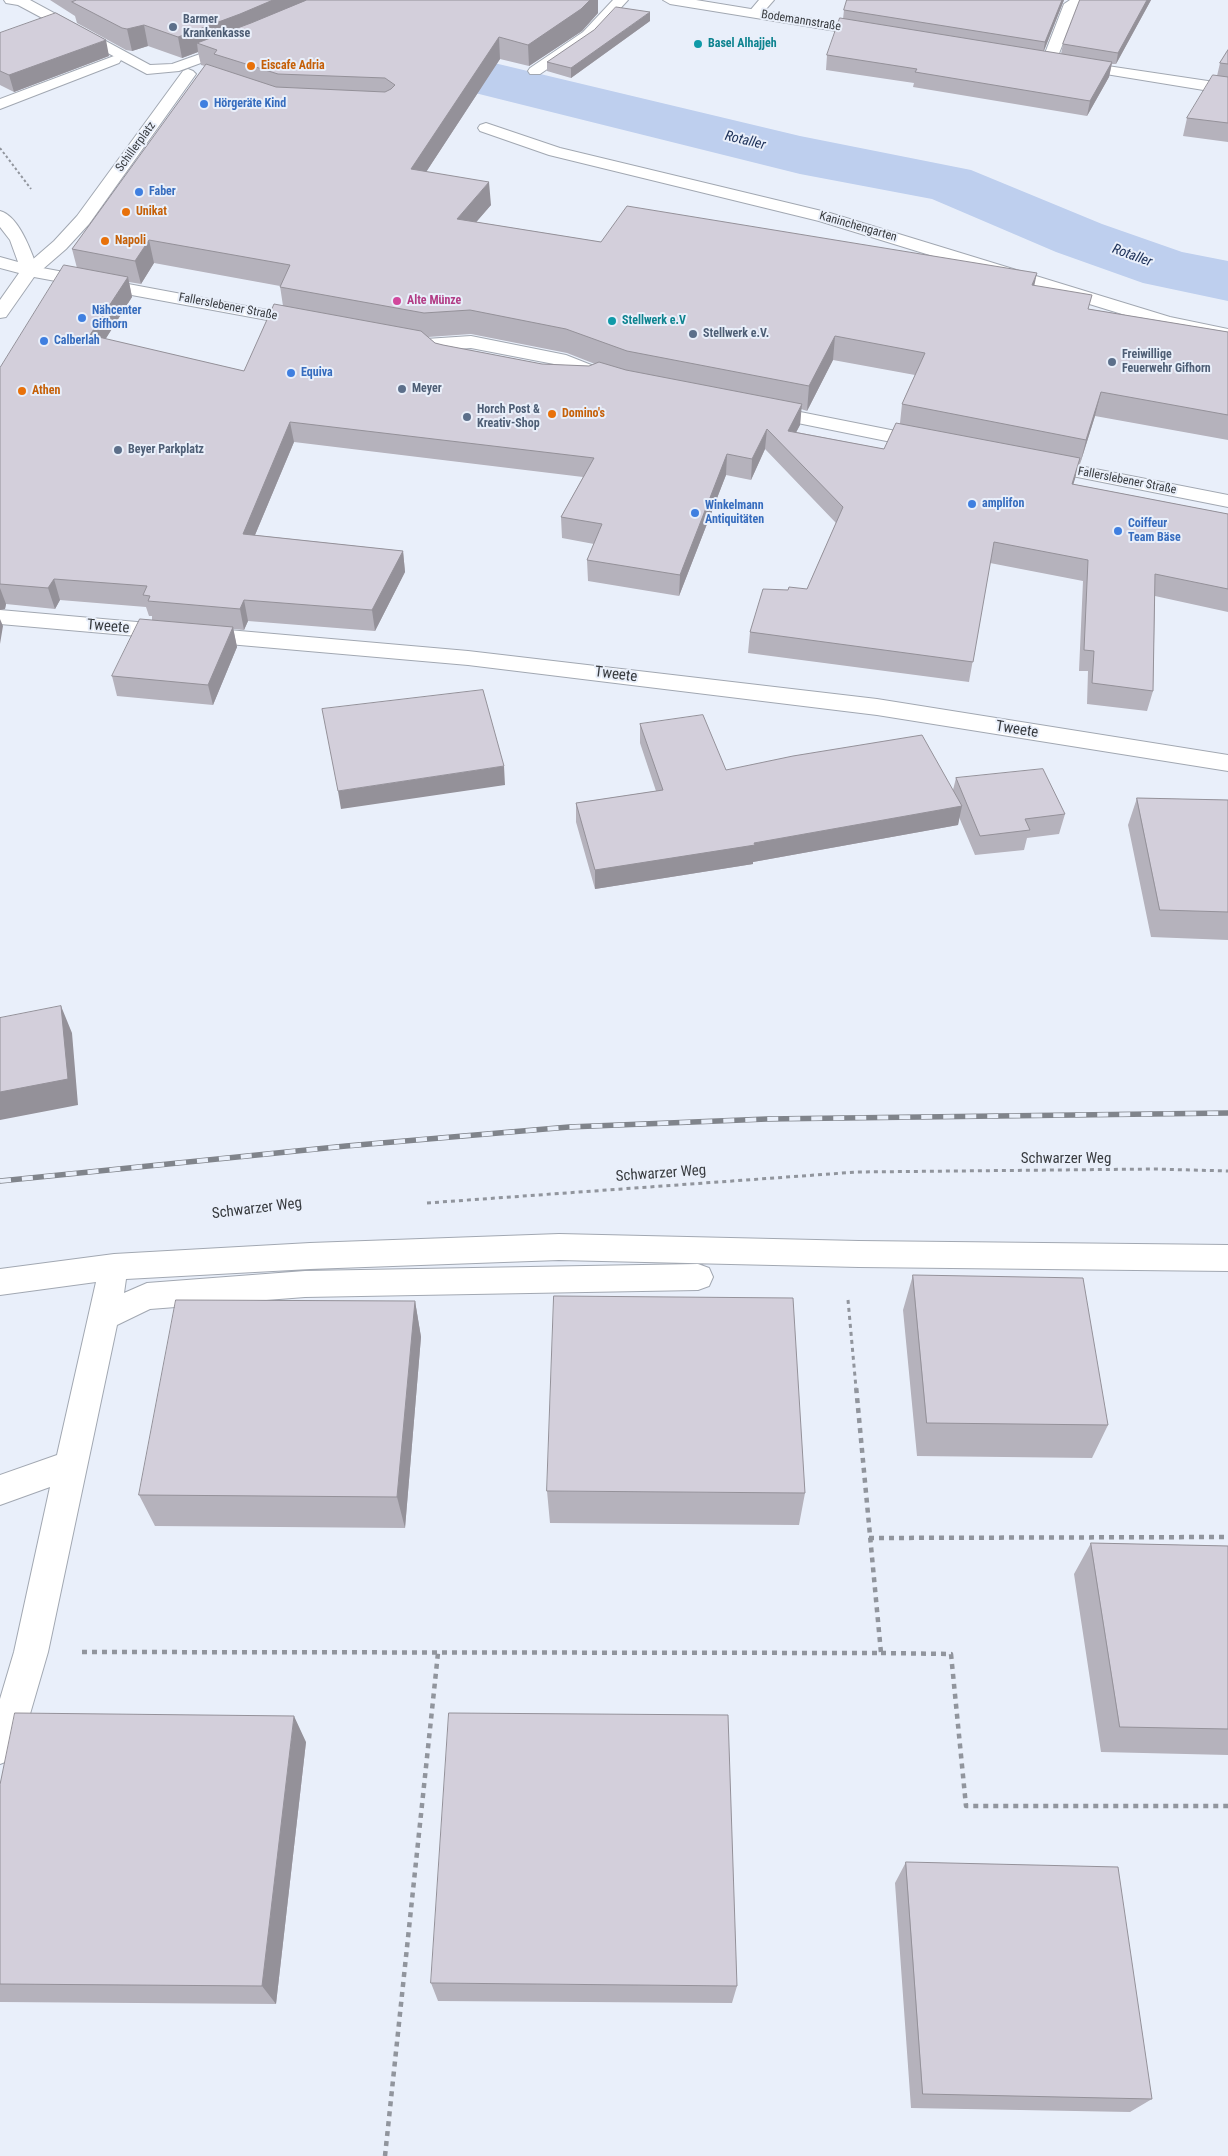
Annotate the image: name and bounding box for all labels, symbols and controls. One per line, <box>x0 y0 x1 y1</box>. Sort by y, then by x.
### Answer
street label: Bodemannstraße <box>760 8 842 34</box>
place label: Barmer Krankenkasse <box>183 13 250 41</box>
marker: Barmer Krankenkasse <box>167 21 179 33</box>
place label: Basel Alhajjeh <box>708 37 777 51</box>
marker: Basel Alhajjeh <box>692 38 704 50</box>
place label: Eiscafe Adria <box>261 59 325 73</box>
marker: Eiscafe Adria <box>245 60 257 72</box>
place label: Hörgeräte Kind <box>214 97 286 111</box>
marker: Hörgeräte Kind <box>198 98 210 110</box>
street label: Schillerplatz <box>113 119 159 175</box>
water label: Rotaller <box>723 128 767 154</box>
place label: Faber <box>149 185 176 199</box>
marker: Faber <box>133 186 145 198</box>
place label: Unikat <box>136 205 167 219</box>
marker: Unikat <box>120 206 132 218</box>
street label: Kaninchengarten <box>818 209 898 245</box>
place label: Napoli <box>115 234 146 248</box>
marker: Napoli <box>99 235 111 247</box>
water label: Rotaller <box>1110 241 1154 271</box>
street label: Fallerslebener Straße <box>177 290 279 324</box>
place label: Alte Münze <box>407 294 461 308</box>
marker: Alte Münze <box>391 295 403 307</box>
place label: Nähcenter Gifhorn <box>92 304 141 332</box>
marker: Nähcenter Gifhorn <box>76 312 88 324</box>
place label: Stellwerk e.V <box>622 314 686 328</box>
marker: Stellwerk e.V <box>606 315 618 327</box>
place label: Stellwerk e.V. <box>703 327 769 341</box>
marker: Stellwerk e.V. <box>687 328 699 340</box>
place label: Calberlah <box>54 334 100 348</box>
marker: Calberlah <box>38 335 50 347</box>
place label: Freiwillige Feuerwehr Gifhorn <box>1122 348 1211 376</box>
marker: Freiwillige Feuerwehr Gifhorn <box>1106 356 1118 368</box>
place label: Equiva <box>301 366 333 380</box>
marker: Equiva <box>285 367 297 379</box>
place label: Meyer <box>412 382 442 396</box>
marker: Meyer <box>396 383 408 395</box>
place label: Athen <box>32 384 60 398</box>
marker: Athen <box>16 385 28 397</box>
place label: Horch Post & Kreativ-Shop <box>477 403 540 431</box>
place label: Domino's <box>562 407 605 421</box>
marker: Domino's <box>546 408 558 420</box>
marker: Horch Post & Kreativ-Shop <box>461 411 473 423</box>
place label: Beyer Parkplatz <box>128 443 204 457</box>
marker: Beyer Parkplatz <box>112 444 124 456</box>
street label: Fallerslebener Straße <box>1076 464 1178 498</box>
place label: amplifon <box>982 497 1024 511</box>
marker: amplifon <box>966 498 978 510</box>
place label: Winkelmann Antiquitäten <box>705 499 764 527</box>
marker: Winkelmann Antiquitäten <box>689 507 701 519</box>
place label: Coiffeur Team Bäse <box>1128 517 1181 545</box>
marker: Coiffeur Team Bäse <box>1112 525 1124 537</box>
street label: Tweete <box>86 616 130 638</box>
street label: Tweete <box>594 663 638 687</box>
street label: Tweete <box>995 718 1039 742</box>
street label: Schwarzer Weg <box>1021 1150 1111 1168</box>
street label: Schwarzer Weg <box>615 1162 707 1186</box>
street label: Schwarzer Weg <box>211 1195 303 1223</box>

